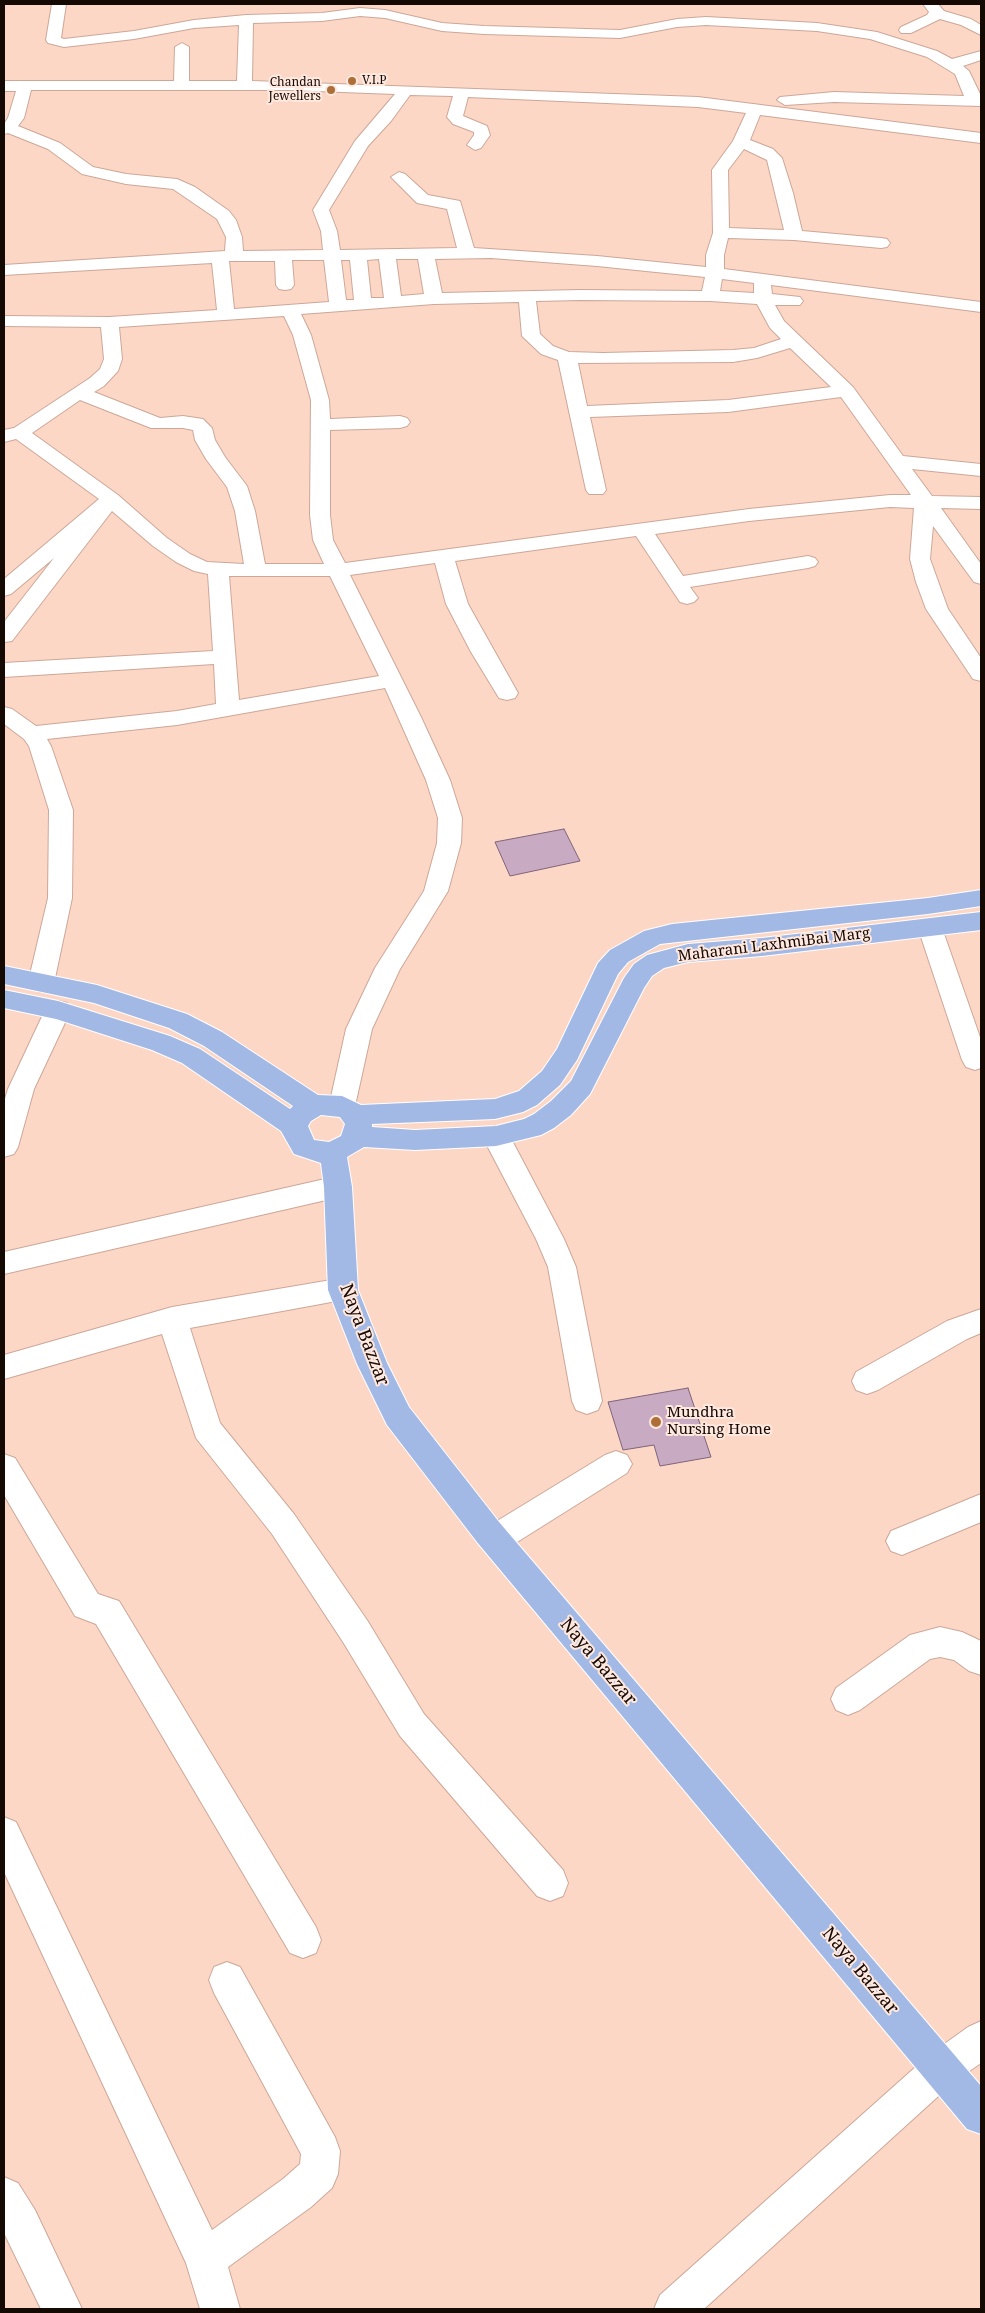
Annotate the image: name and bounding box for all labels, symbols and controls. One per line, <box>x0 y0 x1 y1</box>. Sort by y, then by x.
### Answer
place label: V.I.P <box>362 74 386 88</box>
marker: V.I.P <box>346 75 358 87</box>
place label: Chandan Jewellers <box>269 76 321 104</box>
marker: Chandan Jewellers <box>325 84 337 96</box>
street label: Maharani LaxhmiBai Marg <box>677 924 871 966</box>
street label: Naya Bazzar <box>335 1281 393 1389</box>
place label: Mundhra Nursing Home <box>667 1404 771 1439</box>
marker: Mundhra Nursing Home <box>649 1415 663 1429</box>
street label: Naya Bazzar <box>555 1614 641 1710</box>
street label: Naya Bazzar <box>817 1923 903 2019</box>

